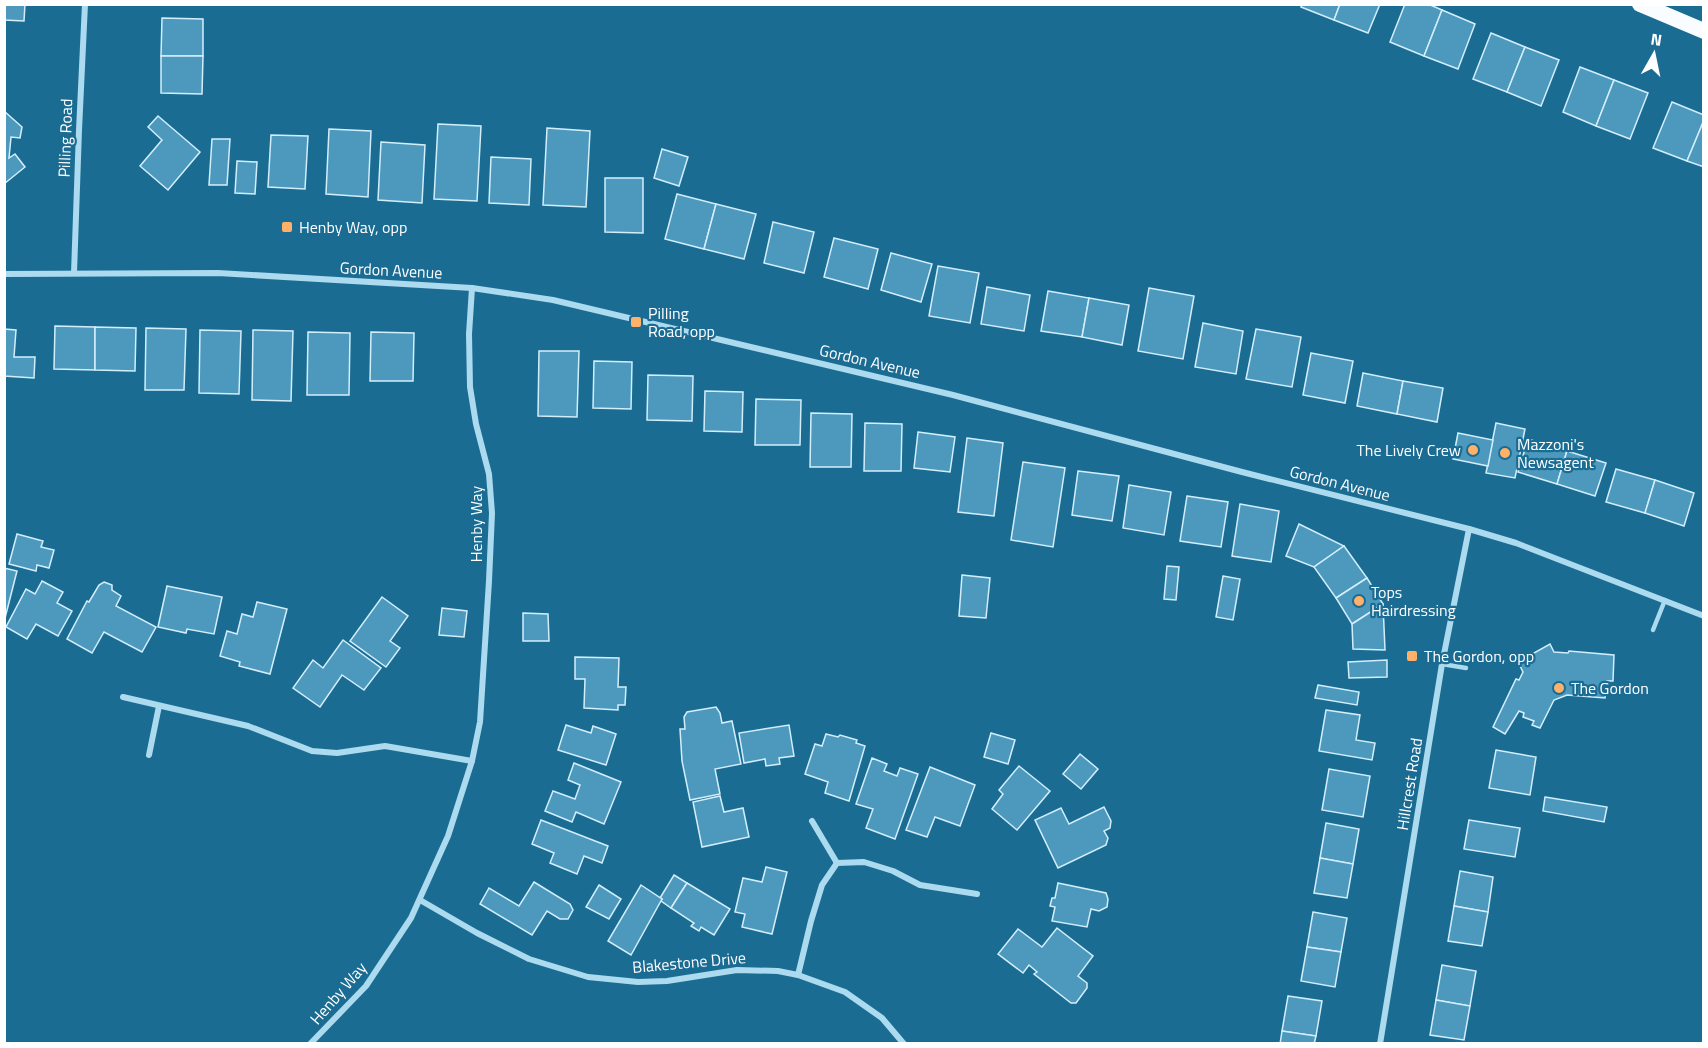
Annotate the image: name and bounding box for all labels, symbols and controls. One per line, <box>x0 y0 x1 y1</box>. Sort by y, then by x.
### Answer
north arrow <box>1624 24 1684 84</box>
text: N <box>1649 26 1664 52</box>
street label: Pilling Road <box>52 98 78 178</box>
place label: Henby Way, opp <box>299 215 407 239</box>
marker: Henby Way, opp <box>280 220 294 234</box>
street label: Gordon Avenue <box>339 255 443 285</box>
place label: Pilling Road, opp <box>648 301 715 343</box>
marker: Pilling Road, opp <box>629 315 643 329</box>
street label: Gordon Avenue <box>817 338 923 384</box>
place label: Mazzoni's Newsagent <box>1517 432 1594 474</box>
place label: The Lively Crew <box>1356 438 1461 462</box>
marker: The Lively Crew <box>1466 443 1480 457</box>
marker: Mazzoni's Newsagent <box>1498 446 1512 460</box>
street label: Gordon Avenue <box>1287 459 1393 507</box>
street label: Henby Way <box>464 485 488 562</box>
place label: Tops Hairdressing <box>1371 580 1456 622</box>
marker: Tops Hairdressing <box>1352 594 1366 608</box>
place label: The Gordon, opp <box>1424 644 1534 668</box>
marker: The Gordon, opp <box>1405 649 1419 663</box>
place label: The Gordon <box>1571 676 1649 700</box>
marker: The Gordon <box>1552 681 1566 695</box>
street label: Hillcrest Road <box>1390 736 1428 832</box>
street label: Blakestone Drive <box>631 945 747 979</box>
street label: Henby Way <box>304 956 372 1030</box>

